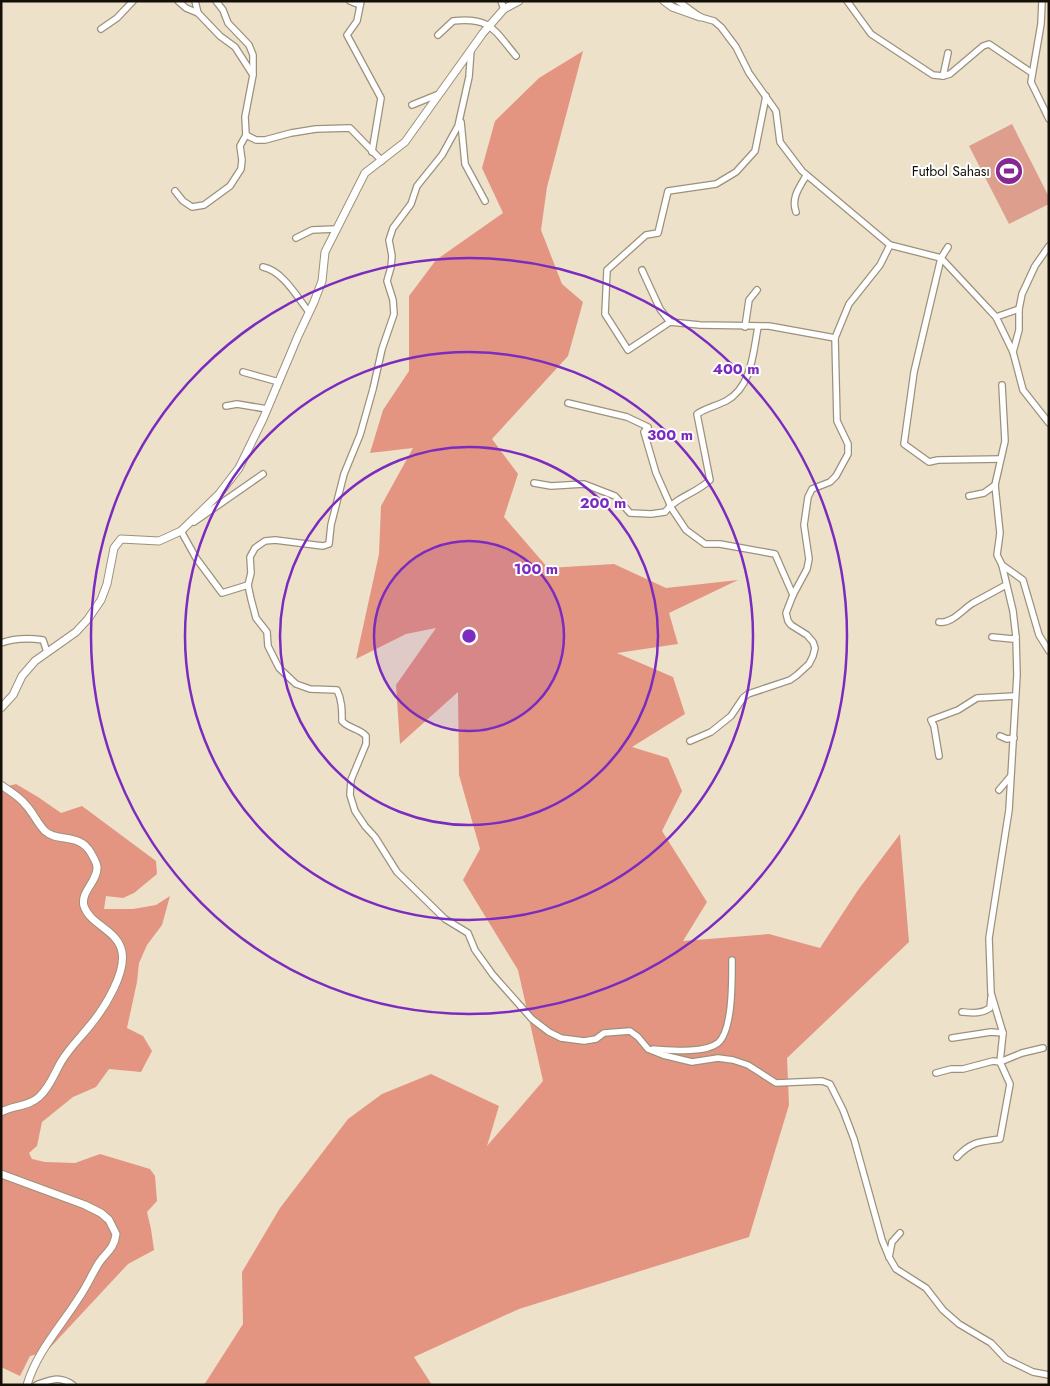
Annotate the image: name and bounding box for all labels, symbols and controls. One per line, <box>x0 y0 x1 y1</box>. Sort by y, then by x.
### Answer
sports icon: Futbol Sahası <box>994 156 1024 186</box>
place label: Futbol Sahası <box>912 161 990 181</box>
text: 400 m <box>712 358 760 380</box>
text: 300 m <box>647 424 693 446</box>
text: 200 m <box>580 492 626 514</box>
text: 100 m <box>514 558 558 580</box>
centre of rings <box>460 627 478 645</box>

